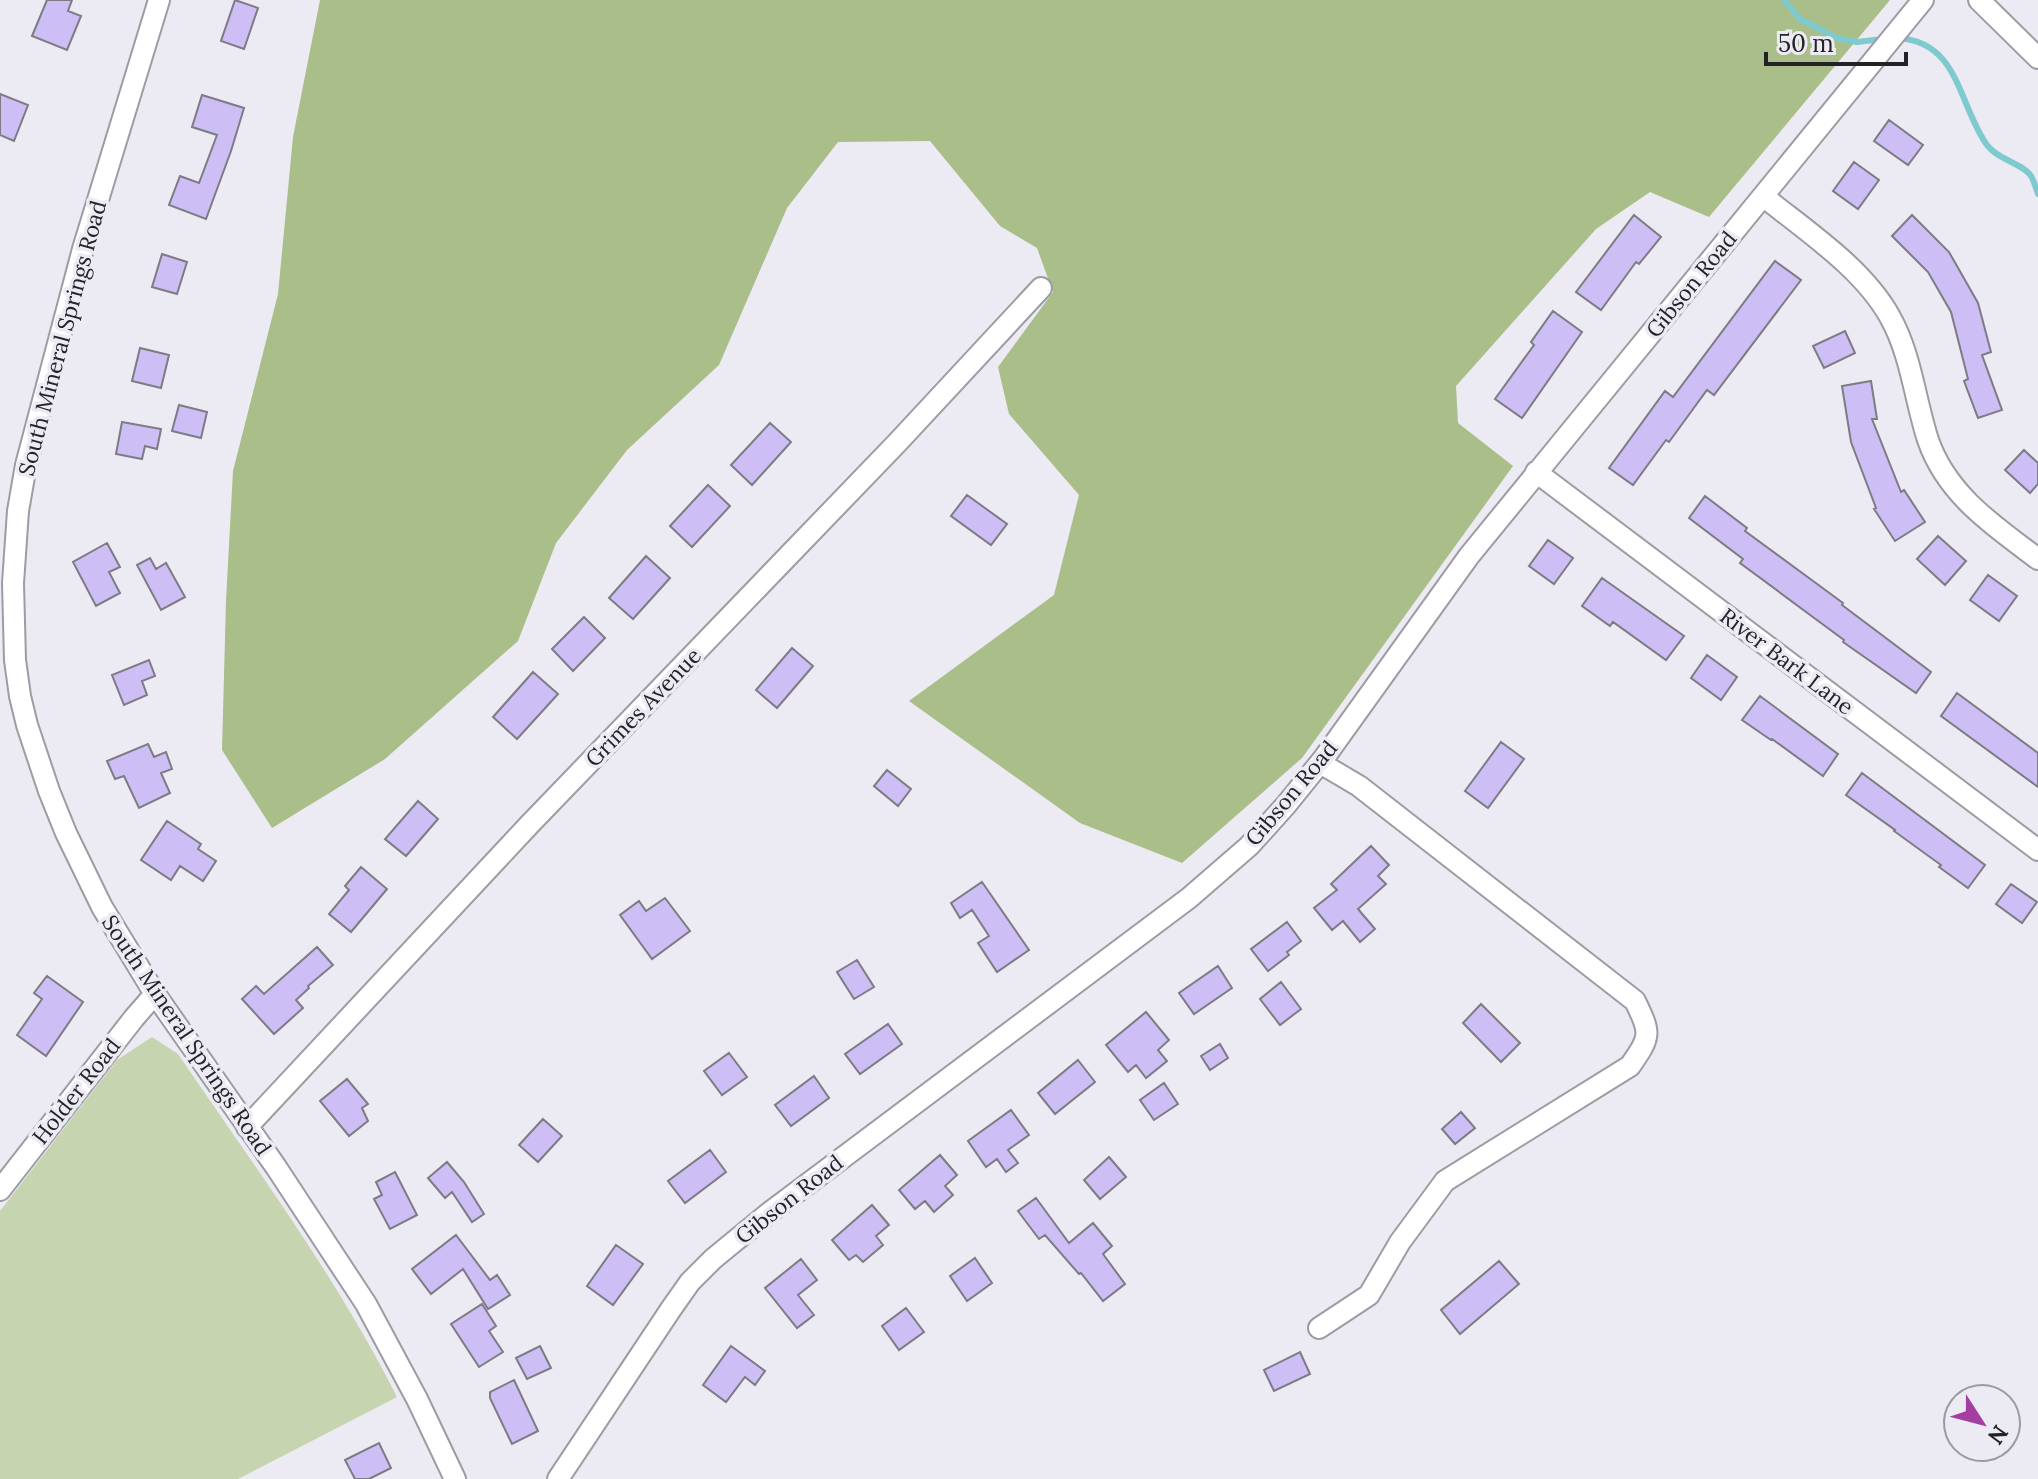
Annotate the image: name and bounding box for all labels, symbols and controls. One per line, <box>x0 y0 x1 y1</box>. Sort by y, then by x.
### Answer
scale bar <box>1766 16 1906 66</box>
text: 50 m <box>1778 28 1834 59</box>
street label: South Mineral Springs Road <box>12 197 112 479</box>
street label: Gibson Road <box>1640 225 1742 343</box>
street label: River Bark Lane <box>1715 602 1859 720</box>
street label: Grimes Avenue <box>579 642 707 772</box>
street label: Gibson Road <box>1239 735 1343 851</box>
street label: South Mineral Springs Road <box>96 910 278 1160</box>
street label: Holder Road <box>26 1032 126 1150</box>
street label: Gibson Road <box>730 1148 848 1250</box>
north arrow <box>1942 1383 2022 1463</box>
text: N <box>1982 1420 2015 1450</box>

